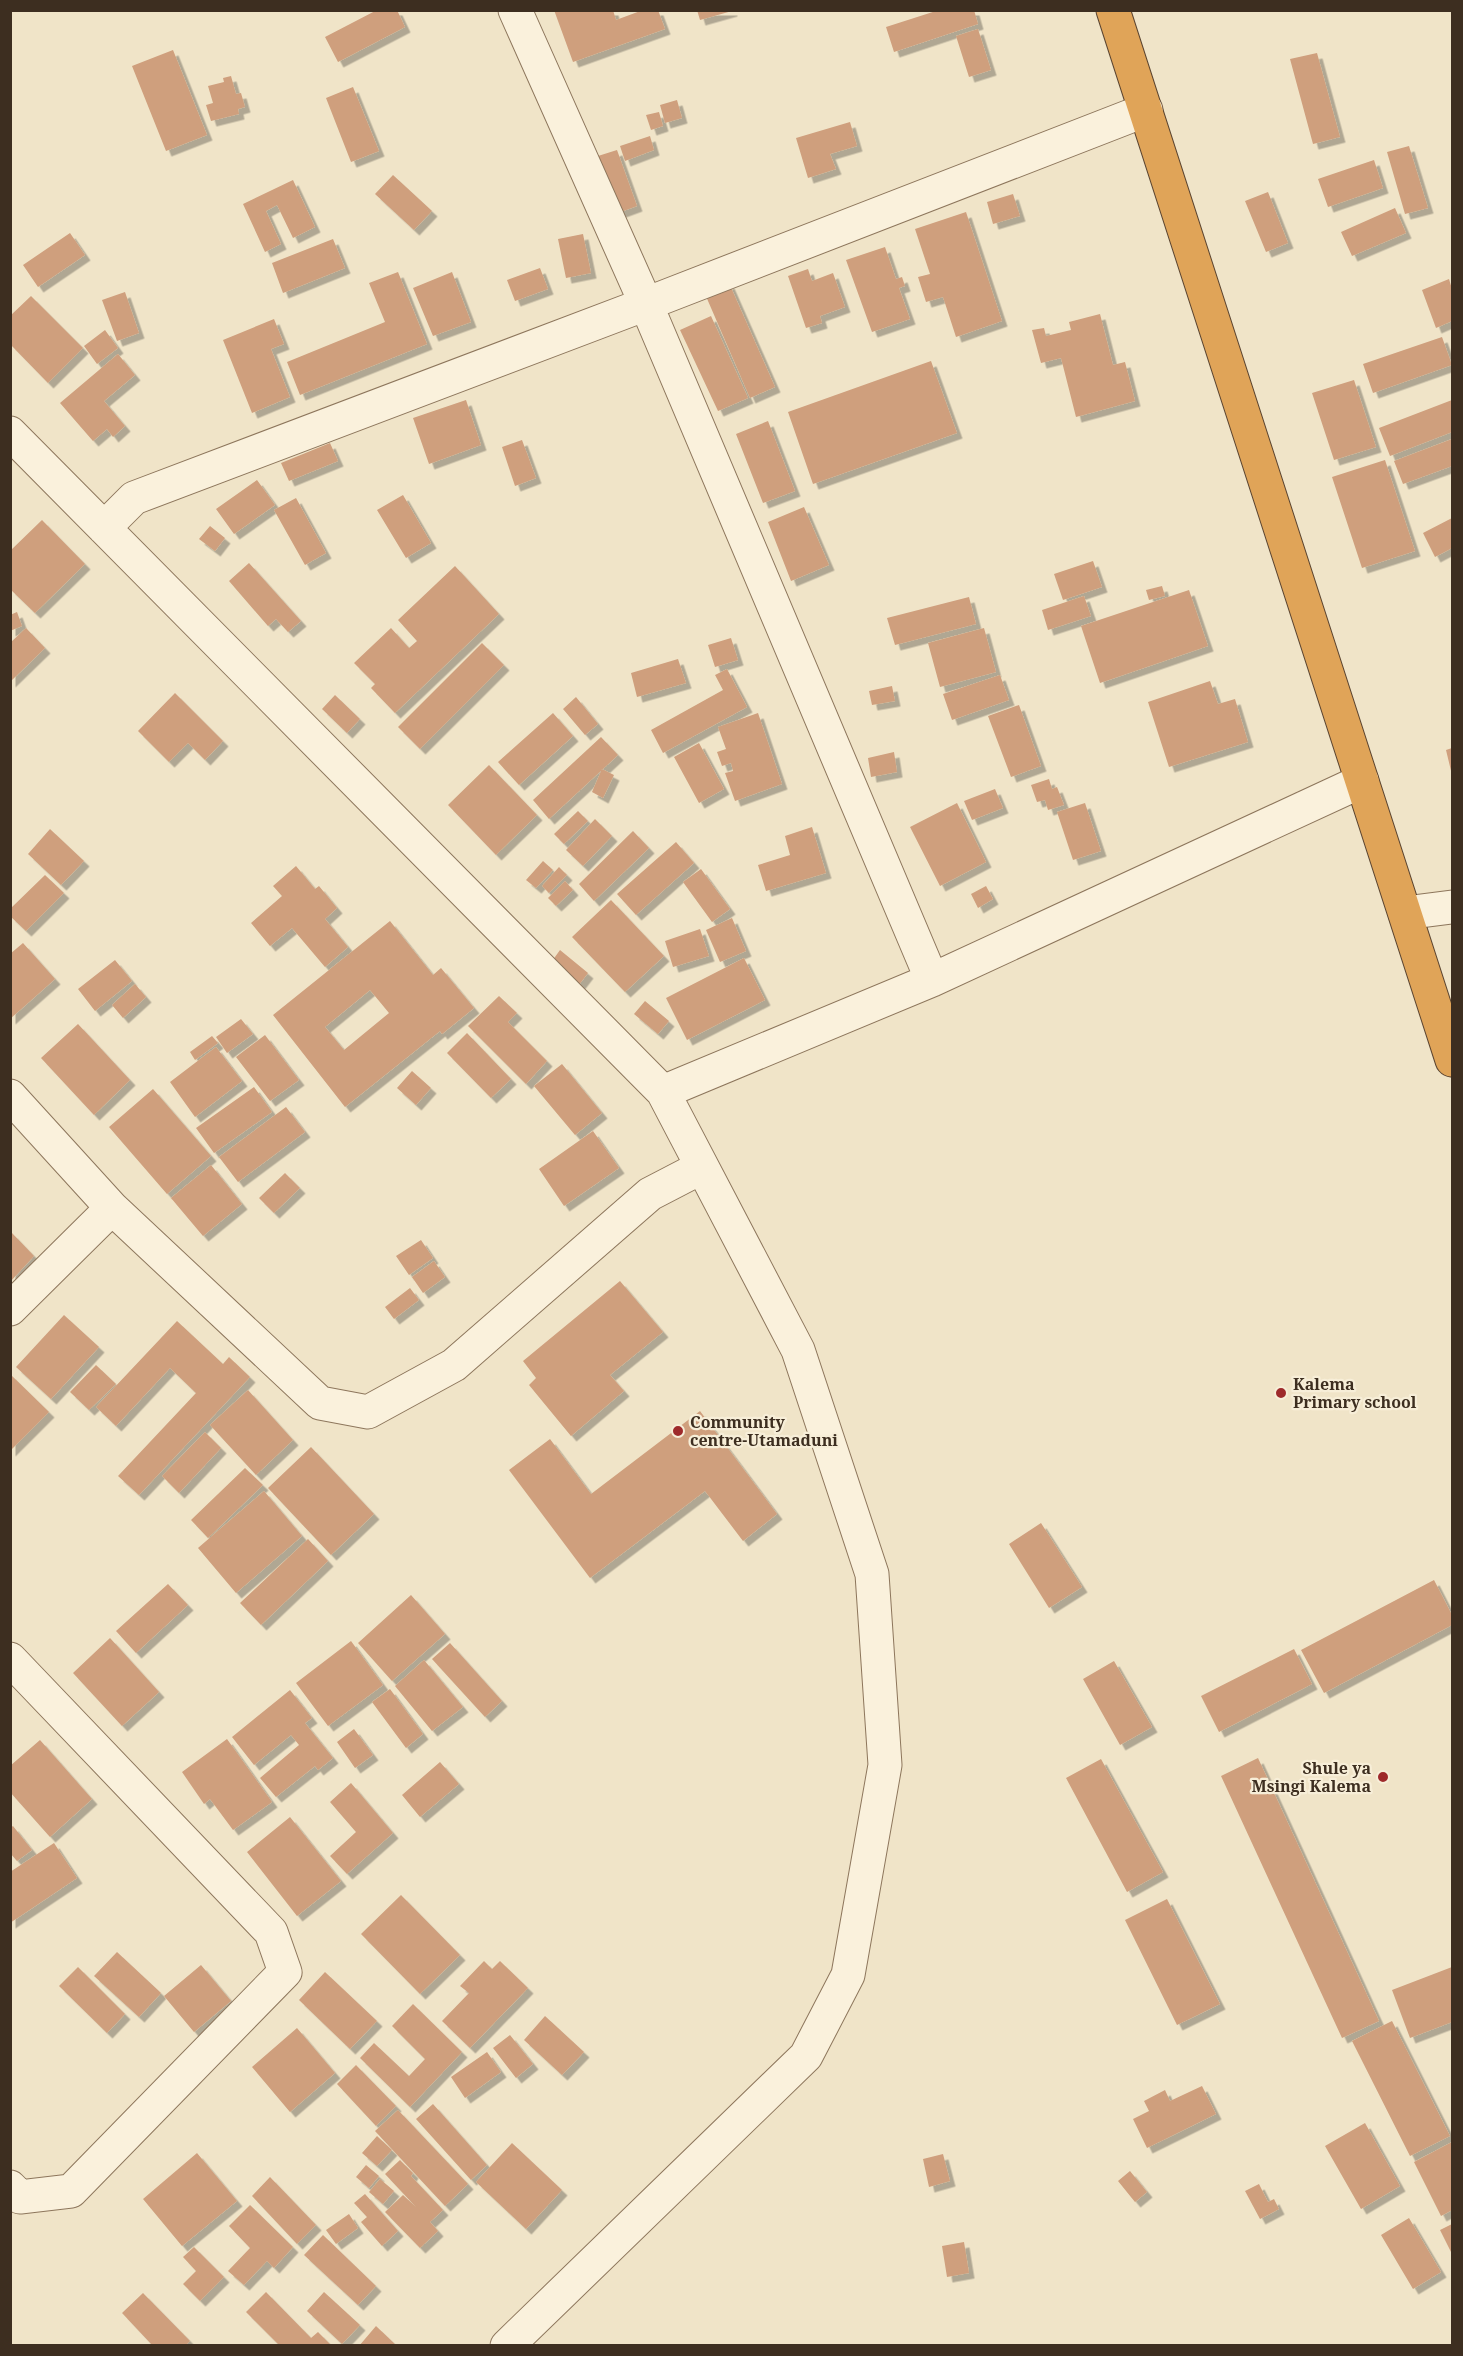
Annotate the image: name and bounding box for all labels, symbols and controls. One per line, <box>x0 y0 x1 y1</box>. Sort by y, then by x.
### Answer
place label: Kalema Primary school <box>1293 1373 1417 1413</box>
marker: Kalema Primary school <box>1274 1386 1288 1400</box>
place label: Community centre-Utamaduni <box>690 1411 838 1451</box>
marker: Community centre-Utamaduni <box>671 1424 685 1438</box>
place label: Shule ya Msingi Kalema <box>1252 1757 1371 1797</box>
marker: Shule ya Msingi Kalema <box>1376 1770 1390 1784</box>

